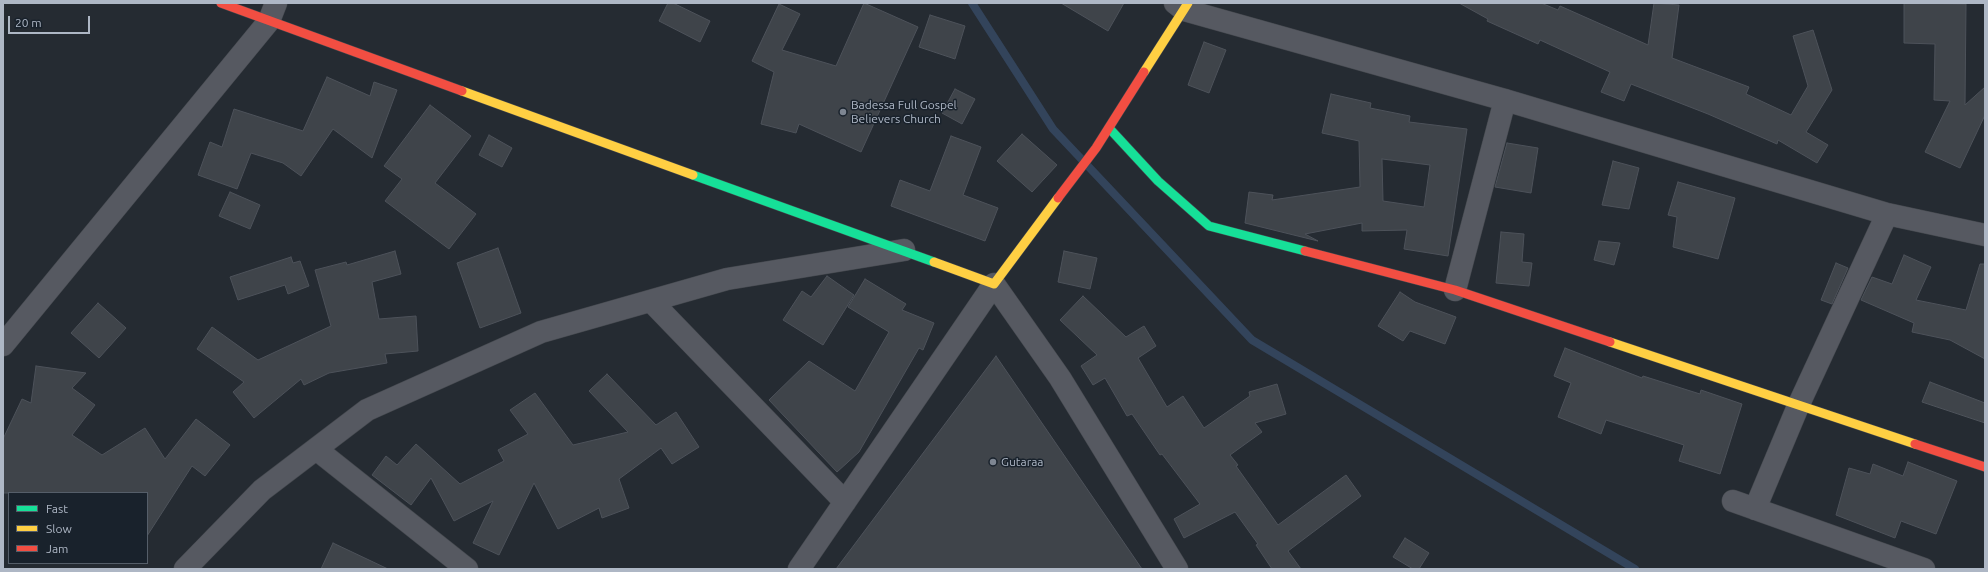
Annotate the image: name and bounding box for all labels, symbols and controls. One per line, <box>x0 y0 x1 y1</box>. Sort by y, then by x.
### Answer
scale bar <box>10 8 92 34</box>
text: 20 m <box>15 16 42 29</box>
place label: Badessa Full Gospel Believers Church <box>851 98 957 126</box>
marker: Badessa Full Gospel Believers Church <box>838 107 848 117</box>
place label: Gutaraa <box>1001 455 1044 469</box>
marker: Gutaraa <box>988 457 998 467</box>
legend <box>8 492 148 564</box>
text: Fast <box>46 502 68 515</box>
text: Slow <box>46 522 72 535</box>
text: Jam <box>46 542 68 555</box>

